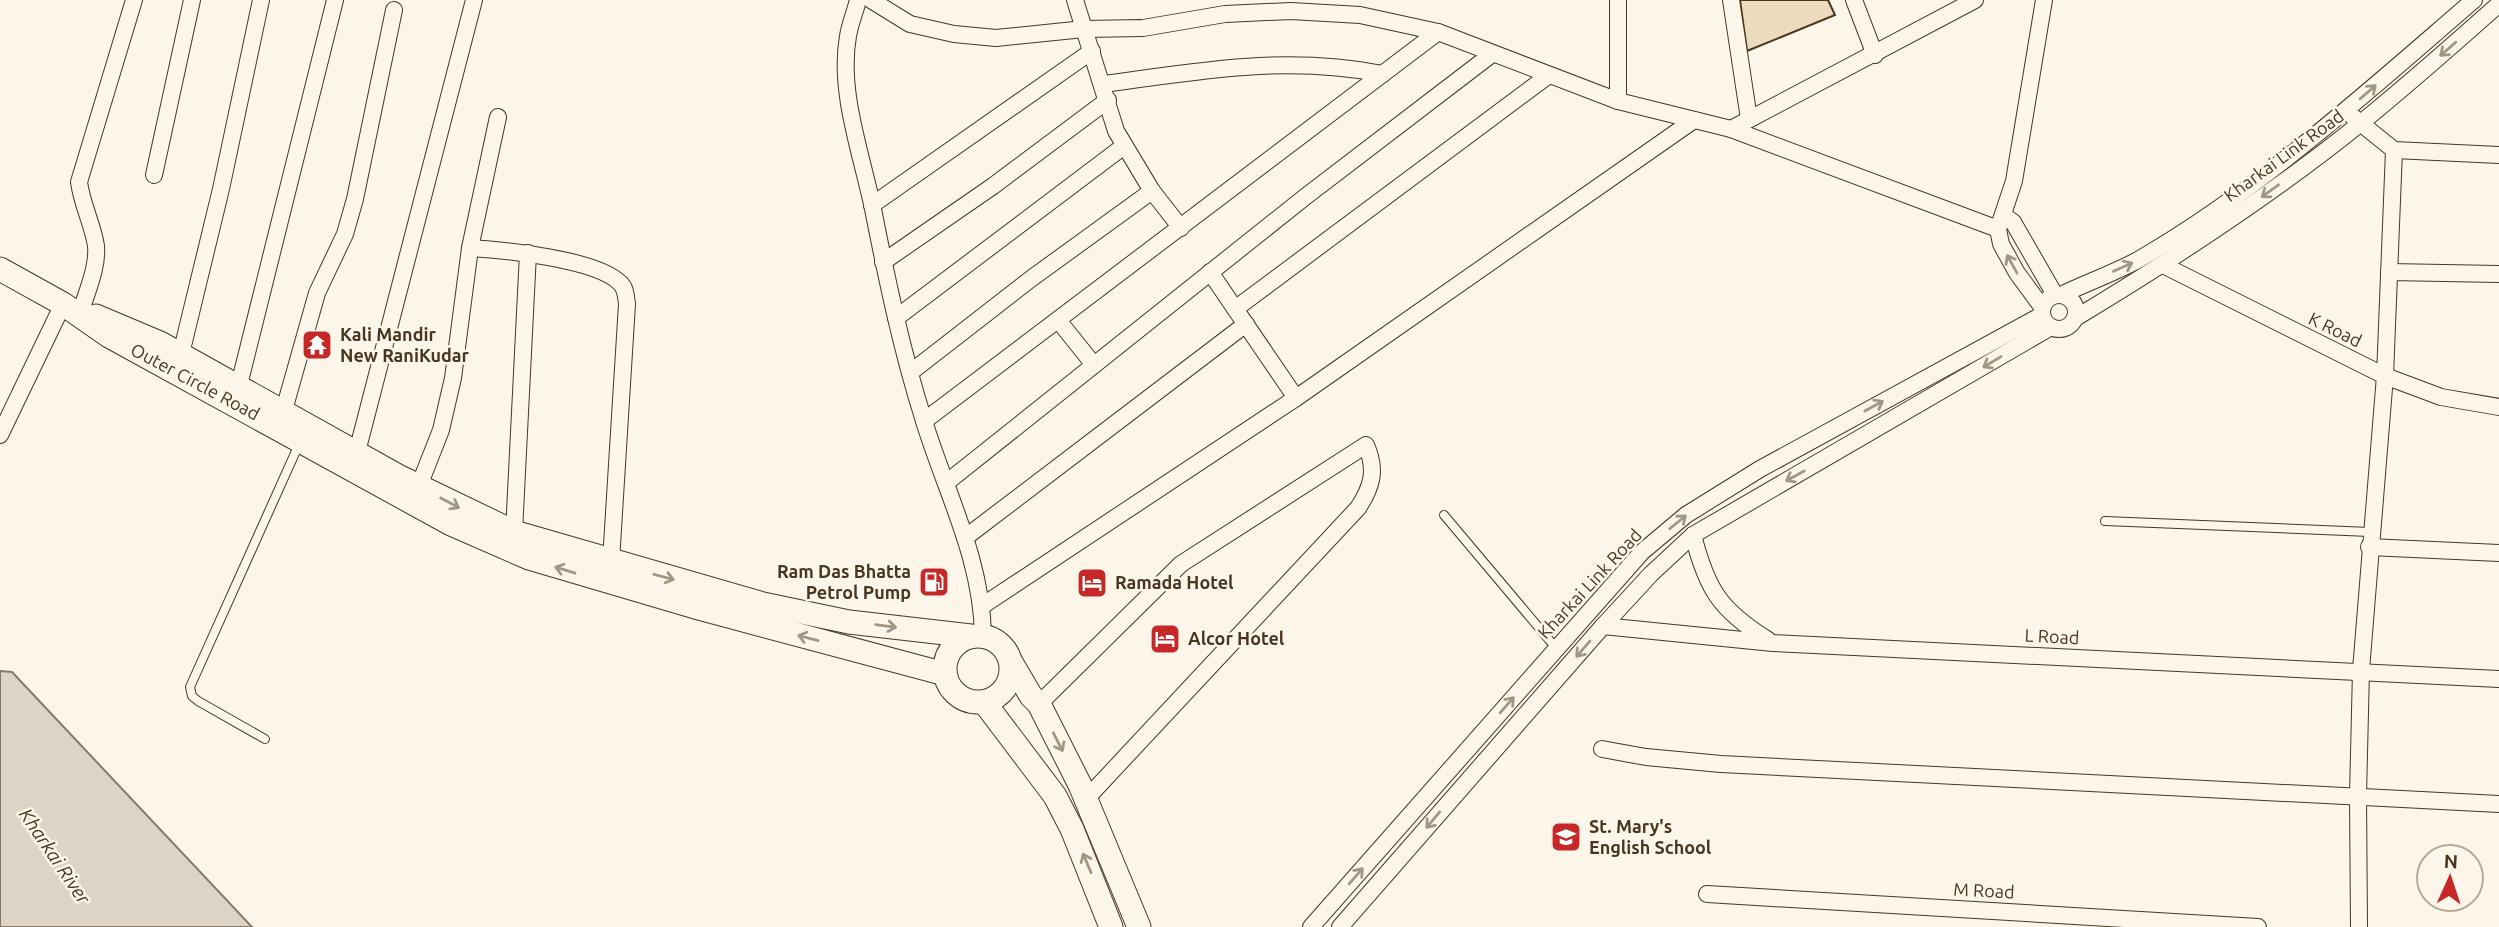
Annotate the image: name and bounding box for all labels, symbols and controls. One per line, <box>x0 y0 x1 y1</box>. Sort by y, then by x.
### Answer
one-way arrow <box>2439 41 2457 57</box>
one-way arrow <box>2358 84 2376 100</box>
street label: Kharkai Link Road <box>2220 105 2347 205</box>
one-way arrow <box>2261 183 2279 198</box>
one-way arrow <box>2005 254 2018 275</box>
one-way arrow <box>2112 260 2133 273</box>
street label: K Road <box>2306 308 2365 350</box>
place label: Kali Mandir New RaniKudar <box>340 324 469 365</box>
temple icon: Kali Mandir New RaniKudar <box>300 328 334 362</box>
street label: Outer Circle Road <box>128 339 263 424</box>
one-way arrow <box>1982 355 2002 369</box>
one-way arrow <box>1863 399 1884 412</box>
one-way arrow <box>1785 470 1806 483</box>
one-way arrow <box>439 496 460 510</box>
one-way arrow <box>1669 514 1687 529</box>
street label: Kharkai Link Road <box>1533 524 1645 642</box>
place label: Ram Das Bhatta Petrol Pump <box>777 561 911 602</box>
one-way arrow <box>554 562 576 575</box>
fuel station icon: Ram Das Bhatta Petrol Pump <box>917 565 951 599</box>
hotel icon: Ramada Hotel <box>1075 566 1109 600</box>
one-way arrow <box>653 572 675 585</box>
place label: Ramada Hotel <box>1115 572 1234 592</box>
one-way arrow <box>874 620 897 633</box>
hotel icon: Alcor Hotel <box>1148 622 1182 656</box>
street label: L Road <box>2024 625 2080 647</box>
place label: Alcor Hotel <box>1188 628 1285 648</box>
one-way arrow <box>797 631 819 644</box>
one-way arrow <box>1575 640 1591 658</box>
one-way arrow <box>1499 697 1515 715</box>
one-way arrow <box>1052 731 1066 752</box>
water label: Kharkai River <box>15 804 96 909</box>
one-way arrow <box>1425 811 1441 829</box>
place label: St. Mary's English School <box>1589 816 1712 857</box>
school or university icon: St. Mary's English School <box>1549 820 1583 854</box>
north arrow <box>2415 843 2485 913</box>
text: N <box>2443 850 2459 872</box>
one-way arrow <box>1080 853 1093 875</box>
one-way arrow <box>1348 867 1364 885</box>
street label: M Road <box>1953 878 2015 902</box>

